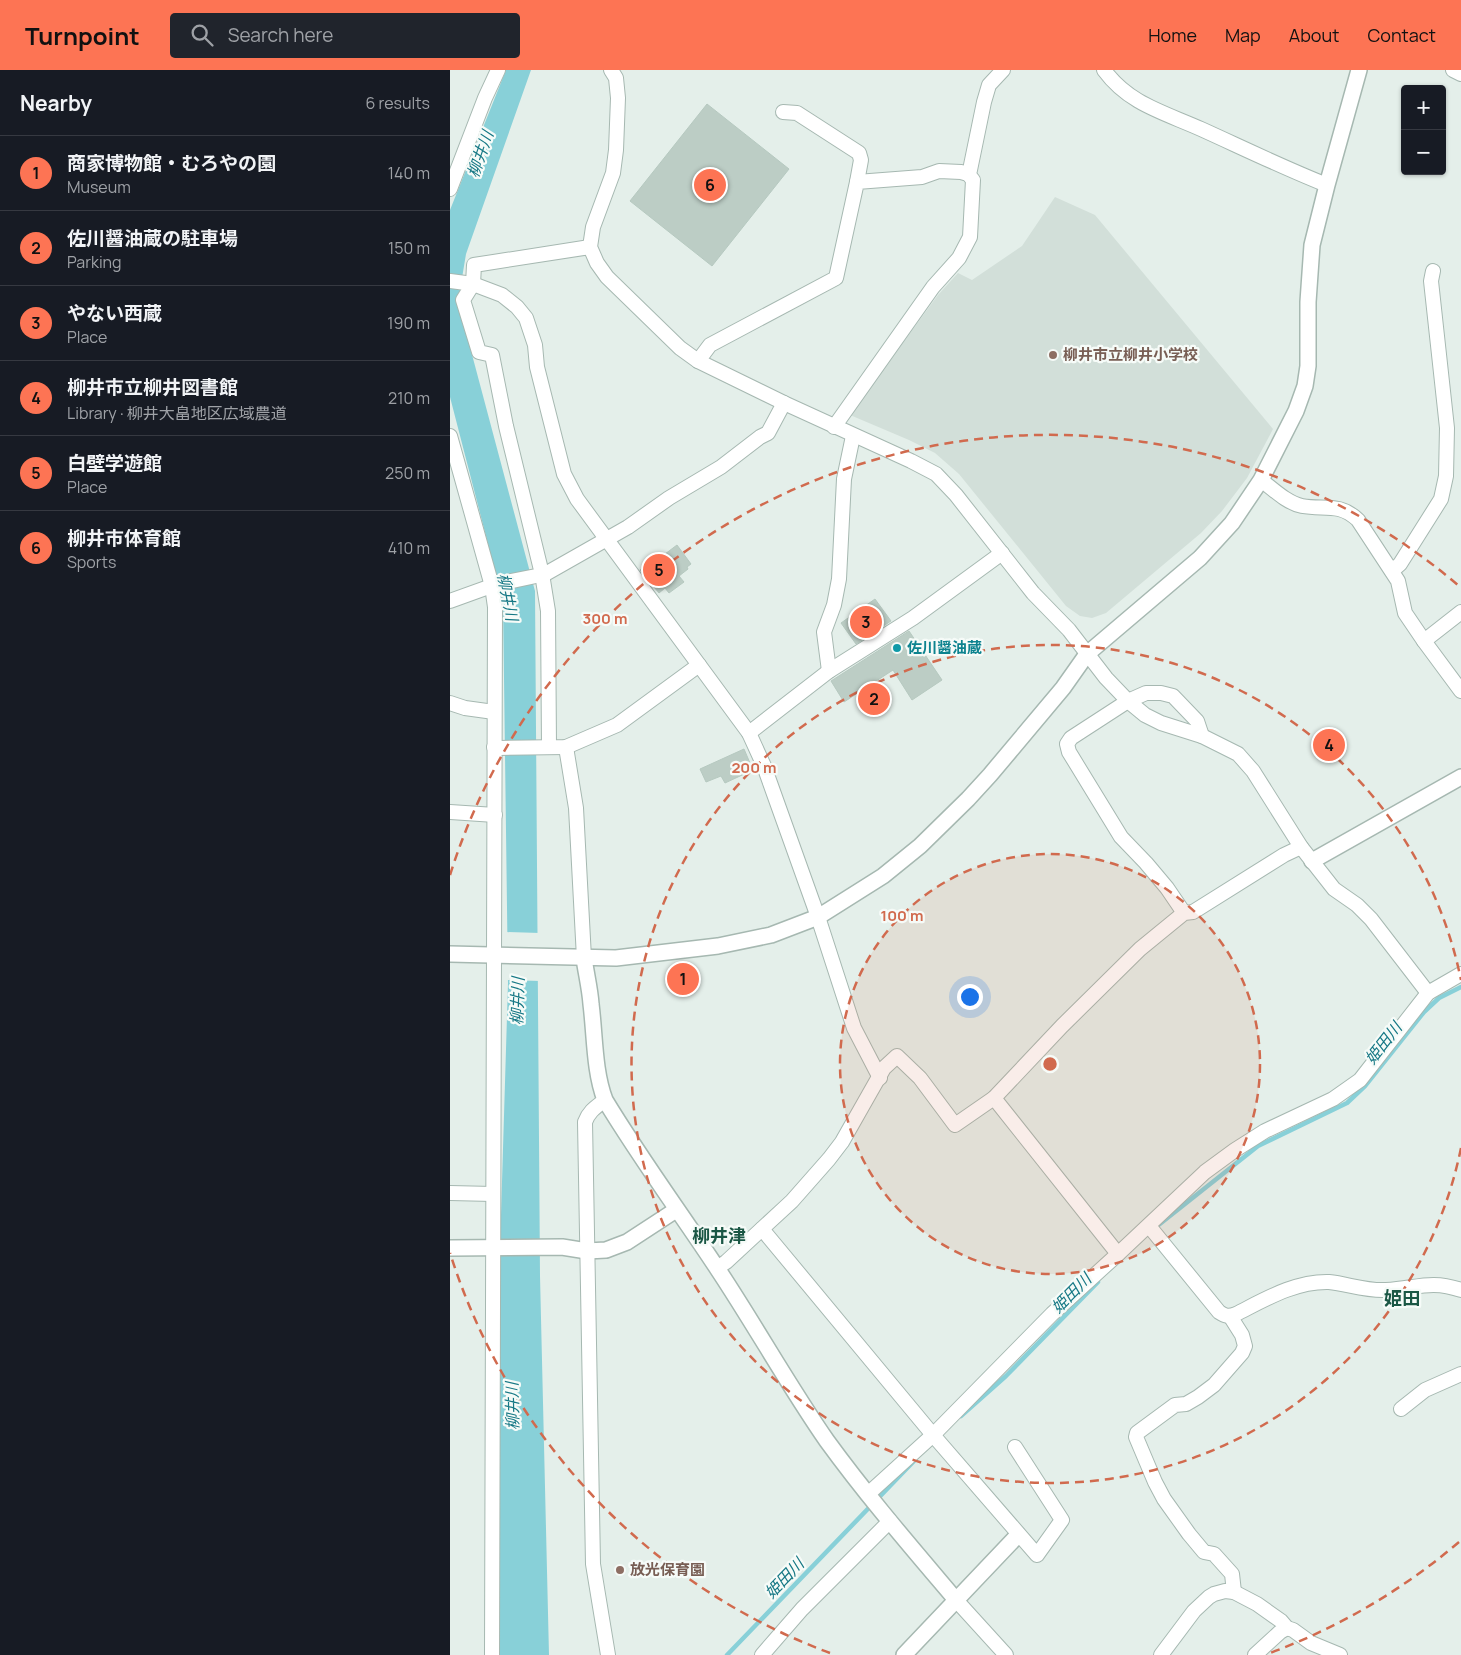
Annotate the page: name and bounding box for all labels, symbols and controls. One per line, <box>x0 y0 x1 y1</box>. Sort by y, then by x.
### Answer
search box <box>170 13 520 58</box>
text: Turnpoint <box>25 19 140 52</box>
icon: search <box>188 21 216 49</box>
text: Search here <box>228 22 333 48</box>
text: Home <box>1148 23 1197 47</box>
text: Map <box>1225 23 1261 47</box>
text: About <box>1289 23 1339 47</box>
text: Contact <box>1367 23 1436 47</box>
map controls <box>1401 85 1446 175</box>
button: + <box>1401 85 1446 130</box>
text: Nearby <box>20 89 92 117</box>
text: 6 results <box>365 92 430 114</box>
water label: 柳井川 <box>462 126 499 180</box>
button: − <box>1401 130 1446 175</box>
text: 商家博物館・むろやの園 <box>67 150 276 176</box>
text: 1 <box>32 162 40 184</box>
text: 140 m <box>388 162 430 184</box>
pin: 6 <box>694 166 726 204</box>
text: Museum <box>67 176 131 198</box>
text: 佐川醤油蔵の駐車場 <box>67 225 238 251</box>
text: 2 <box>31 237 41 259</box>
text: 150 m <box>388 237 430 259</box>
text: Parking <box>67 251 122 273</box>
text: やない西蔵 <box>67 300 162 326</box>
text: 3 <box>31 312 41 334</box>
text: 190 m <box>387 312 430 334</box>
text: Place <box>67 326 107 348</box>
place label: 柳井市立柳井小学校 <box>1063 344 1198 365</box>
marker: 柳井市立柳井小学校 <box>1047 349 1059 361</box>
text: 柳井市立柳井図書館 <box>67 374 238 400</box>
text: 4 <box>31 387 41 409</box>
text: 210 m <box>388 387 430 409</box>
text: Library · 柳井大畠地区広域農道 <box>67 402 287 424</box>
text: 白壁学遊館 <box>67 450 162 476</box>
text: 5 <box>31 462 41 484</box>
text: 250 m <box>385 462 430 484</box>
text: Place <box>67 476 107 498</box>
text: 柳井市体育館 <box>67 525 181 551</box>
text: 6 <box>31 537 41 559</box>
text: 410 m <box>388 537 430 559</box>
text: Sports <box>67 551 116 573</box>
pin: 5 <box>643 551 675 589</box>
water label: 柳井川 <box>493 571 524 625</box>
pin: 3 <box>850 603 882 641</box>
text: 300 m <box>583 608 627 629</box>
place label: 佐川醤油蔵 <box>907 637 982 658</box>
marker: 佐川醤油蔵 <box>891 642 903 654</box>
pin: 2 <box>858 680 890 718</box>
pin: 4 <box>1313 726 1345 764</box>
text: 200 m <box>731 757 777 778</box>
text: 100 m <box>881 905 923 926</box>
pin: 1 <box>667 960 699 998</box>
water label: 柳井川 <box>505 975 529 1025</box>
your location <box>957 984 983 1010</box>
water label: 姫田川 <box>1360 1016 1408 1069</box>
centre of rings <box>1041 1055 1059 1073</box>
district label: 柳井津 <box>692 1223 746 1247</box>
water label: 姫田川 <box>1046 1267 1097 1318</box>
district label: 姫田 <box>1384 1286 1420 1310</box>
water label: 柳井川 <box>501 1380 523 1430</box>
water label: 姫田川 <box>759 1552 810 1603</box>
place label: 放光保育園 <box>630 1559 705 1580</box>
marker: 放光保育園 <box>614 1564 626 1576</box>

